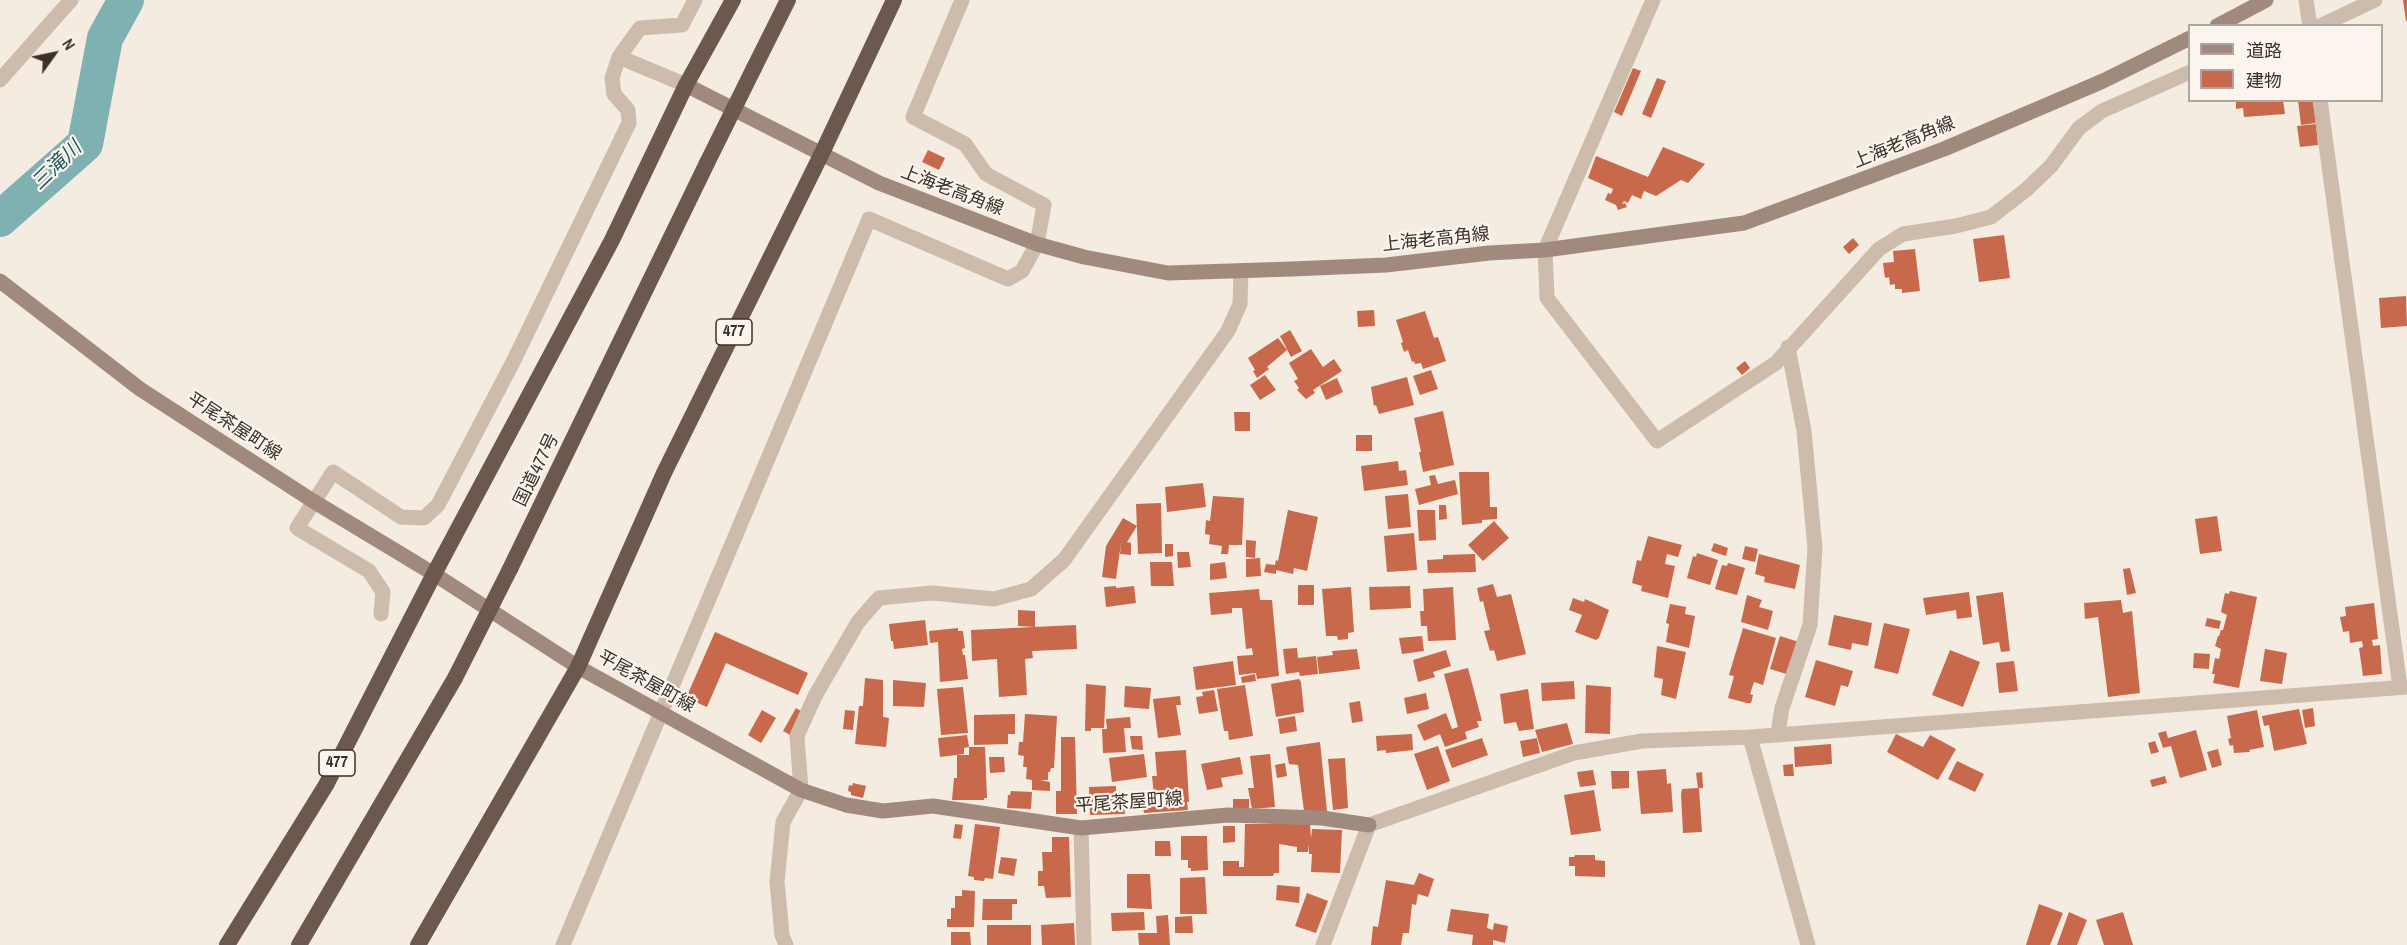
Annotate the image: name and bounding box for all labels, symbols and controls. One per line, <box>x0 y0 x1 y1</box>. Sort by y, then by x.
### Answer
north arrow <box>24 24 84 84</box>
legend <box>2188 24 2383 102</box>
text: N <box>57 34 81 54</box>
text: 道路 <box>2246 38 2282 63</box>
text: 建物 <box>2246 68 2282 93</box>
street label: 上海老高角線 <box>1850 113 1958 173</box>
water label: 三滝川 <box>27 137 87 195</box>
street label: 上海老高角線 <box>898 162 1006 220</box>
street label: 上海老高角線 <box>1381 224 1491 256</box>
road number: 477 <box>716 319 752 345</box>
street label: 平尾茶屋町線 <box>183 389 285 465</box>
street label: 国道477号 <box>510 430 564 510</box>
street label: 平尾茶屋町線 <box>594 646 698 718</box>
road number: 477 <box>319 750 355 776</box>
street label: 平尾茶屋町線 <box>1074 788 1184 818</box>

